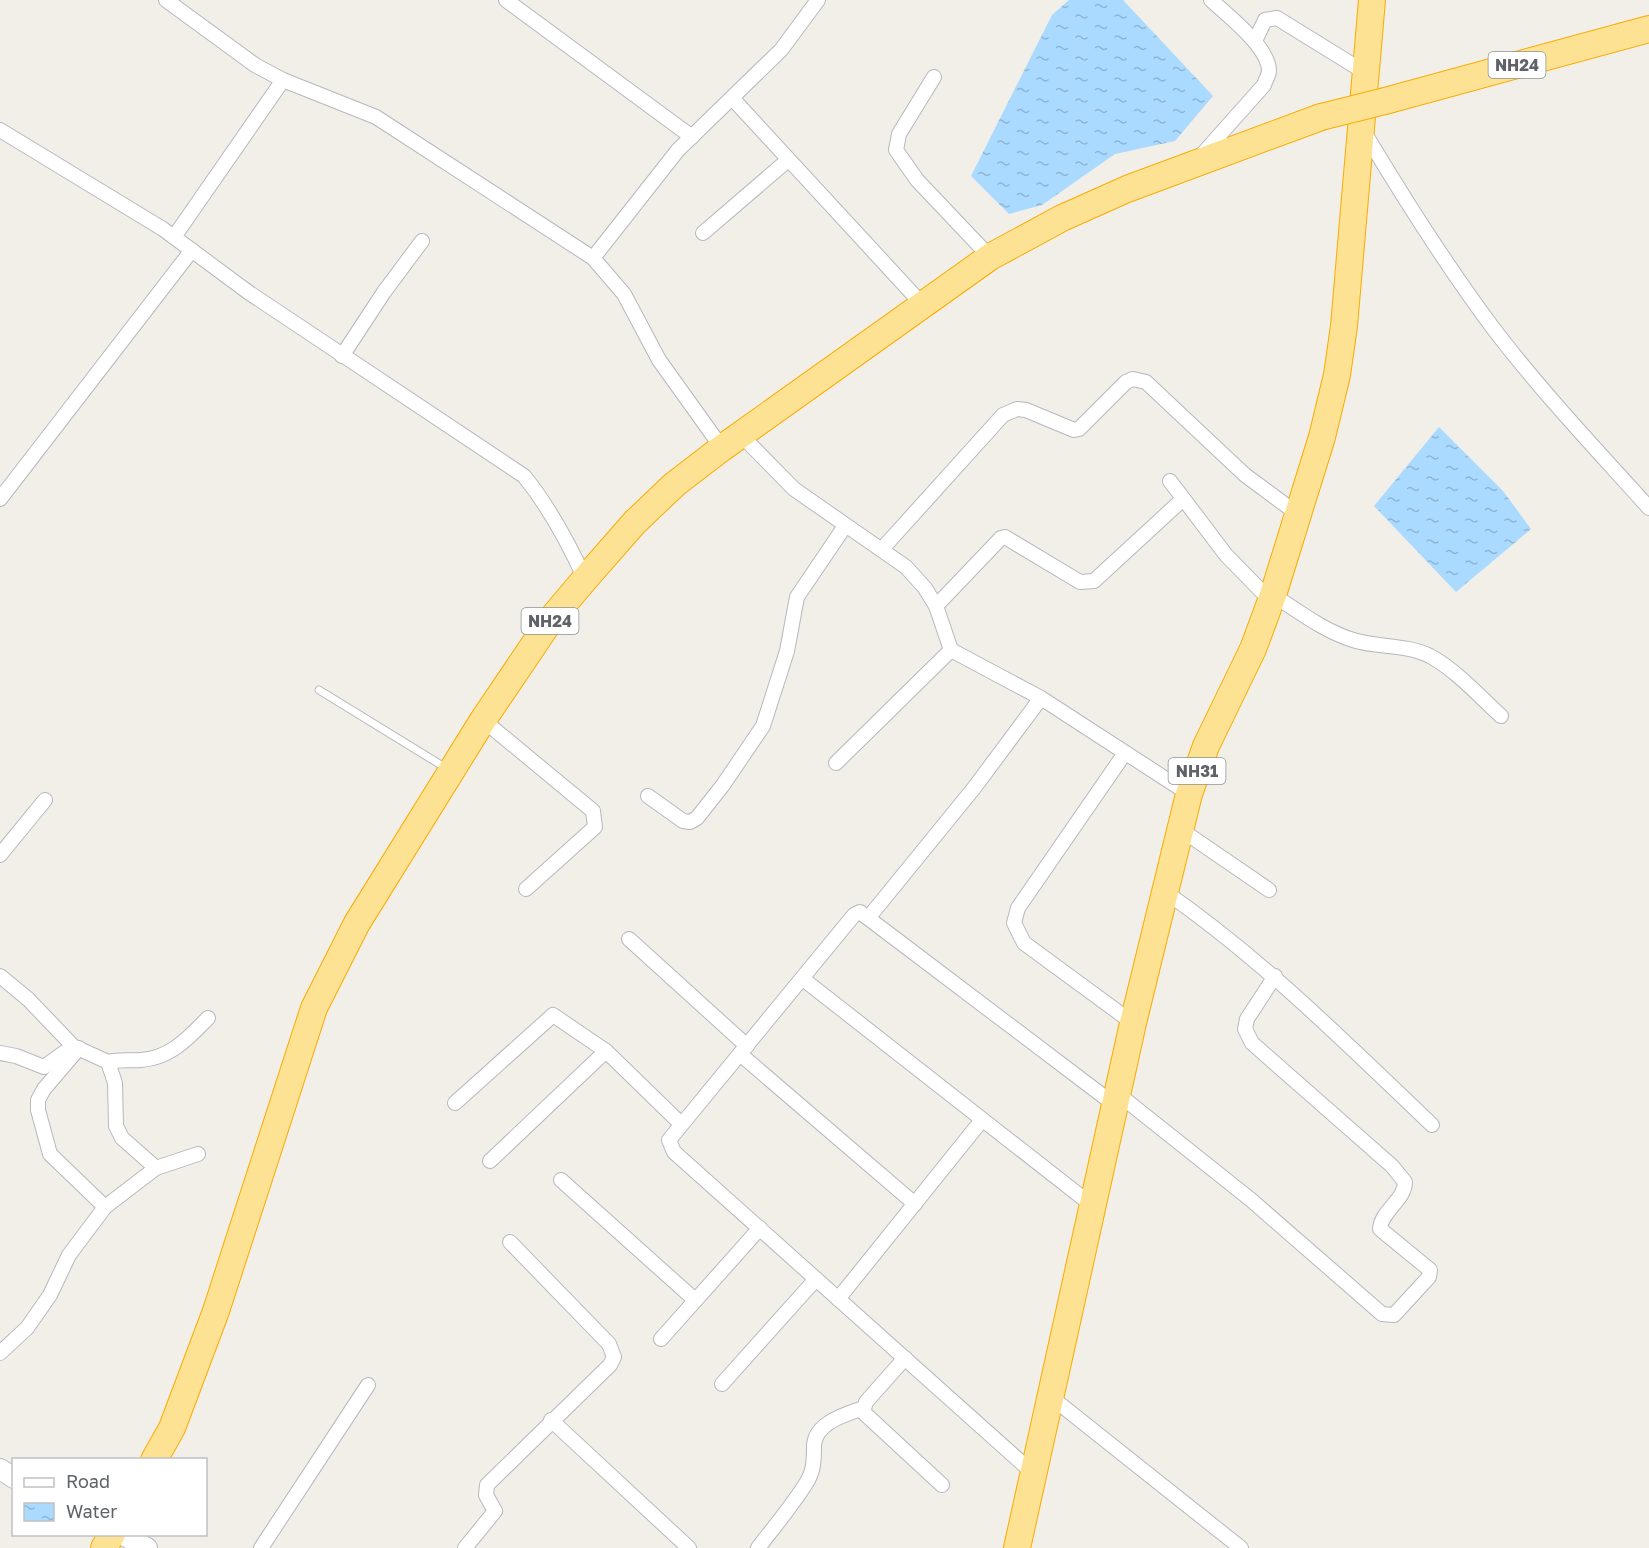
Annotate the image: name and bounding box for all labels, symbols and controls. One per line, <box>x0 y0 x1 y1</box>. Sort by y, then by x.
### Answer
road number: NH24 <box>1488 52 1546 78</box>
road number: NH24 <box>522 608 578 634</box>
road number: NH31 <box>1168 758 1226 784</box>
legend <box>12 1458 207 1536</box>
text: Road <box>66 1470 110 1492</box>
text: Water <box>66 1500 117 1522</box>

